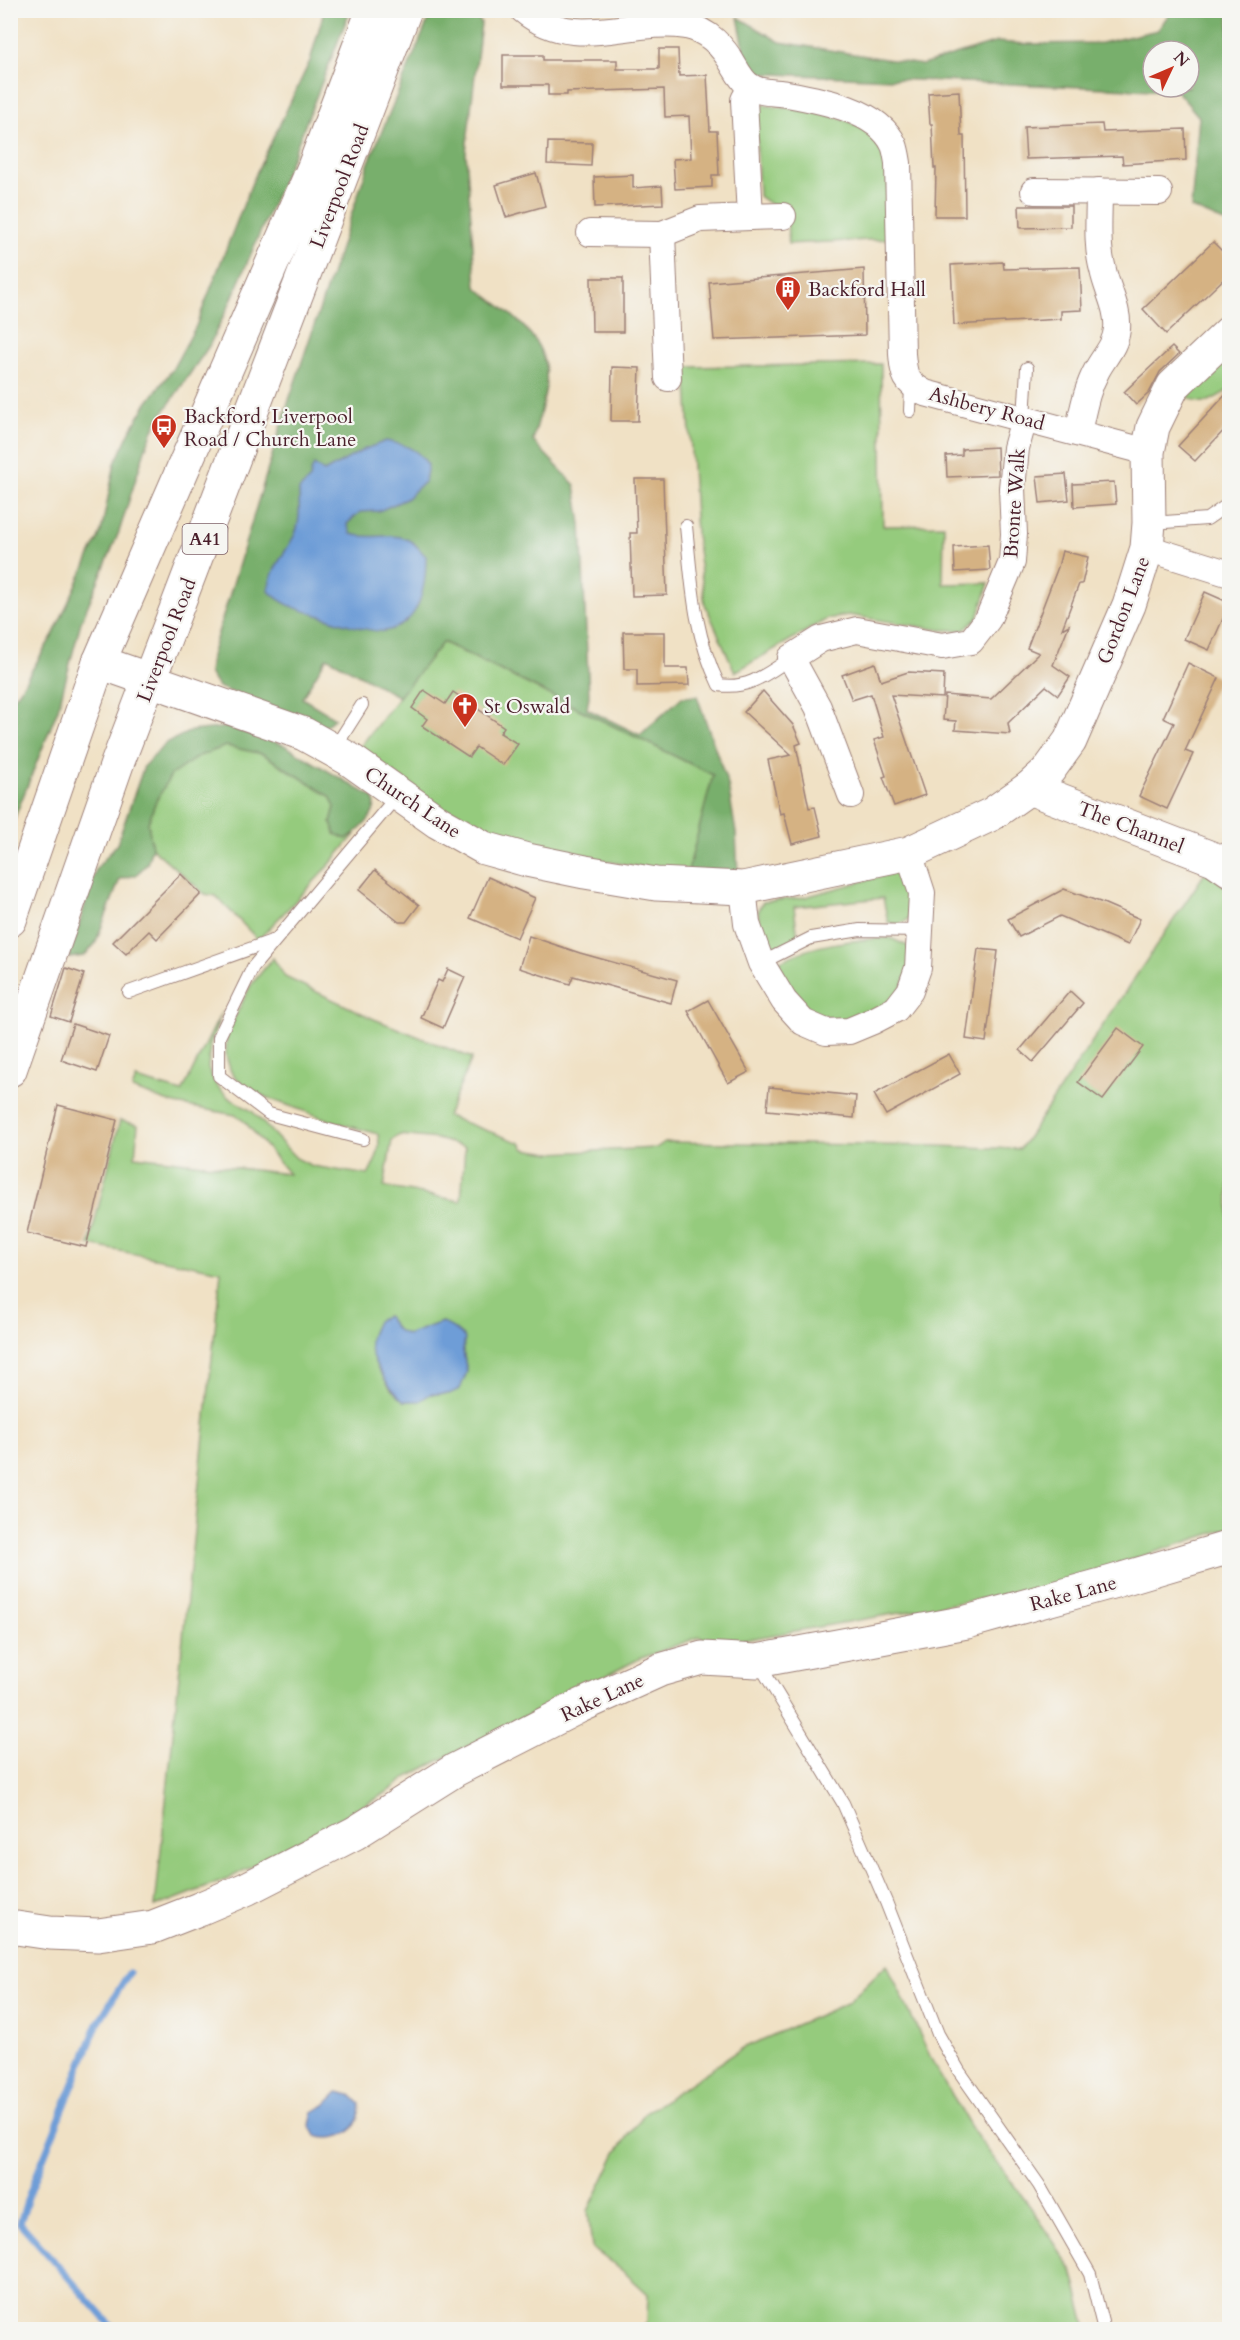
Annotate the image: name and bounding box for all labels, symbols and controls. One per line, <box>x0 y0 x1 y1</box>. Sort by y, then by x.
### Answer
north arrow <box>1141 39 1201 99</box>
text: N <box>1168 47 1194 72</box>
street label: Liverpool Road <box>303 120 376 252</box>
building icon: Backford Hall <box>773 274 803 312</box>
place label: Backford Hall <box>808 276 926 303</box>
street label: Ashbery Road <box>926 380 1048 437</box>
place label: Backford, Liverpool Road / Church Lane <box>184 403 356 453</box>
bus stop icon: Backford, Liverpool Road / Church Lane <box>149 412 179 450</box>
street label: Bronte Walk <box>997 447 1032 559</box>
road number: A41 <box>182 524 228 554</box>
street label: Gordon Lane <box>1091 552 1156 668</box>
street label: Liverpool Road <box>130 574 203 706</box>
church icon: St Oswald <box>450 691 480 729</box>
place label: St Oswald <box>484 693 570 720</box>
street label: Church Lane <box>359 760 466 845</box>
street label: The Channel <box>1074 795 1188 860</box>
street label: Rake Lane <box>1027 1569 1120 1618</box>
street label: Rake Lane <box>556 1666 648 1728</box>

